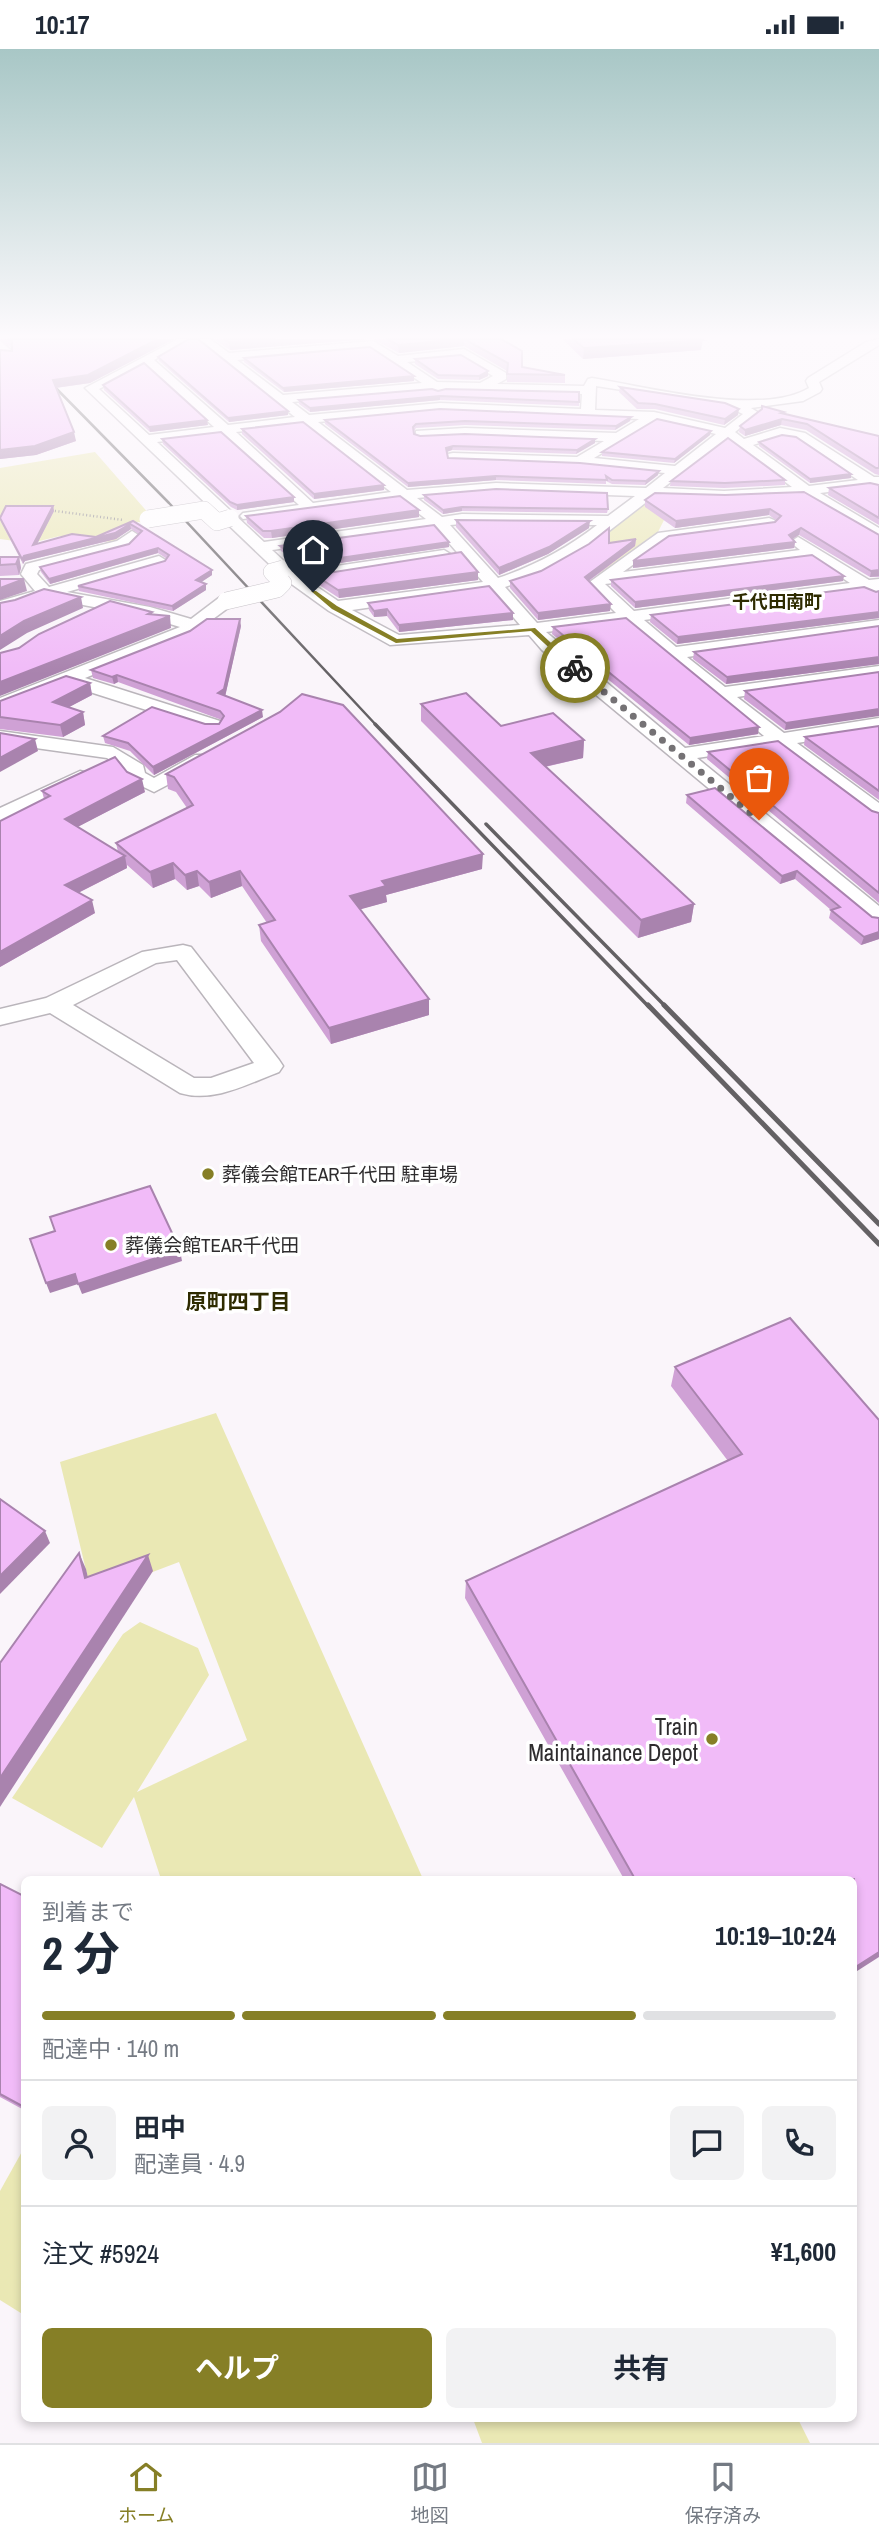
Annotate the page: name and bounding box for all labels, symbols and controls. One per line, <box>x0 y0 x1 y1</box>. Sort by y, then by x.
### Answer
text: 10:17 <box>35 7 90 42</box>
pin <box>283 520 343 592</box>
icon: home <box>294 531 332 569</box>
district label: 千代田南町 <box>732 589 822 614</box>
courier <box>540 633 610 703</box>
icon: bike <box>556 649 594 687</box>
pin <box>729 748 789 820</box>
icon: bag <box>740 759 778 797</box>
place label: 葬儀会館TEAR千代田 駐車場 <box>222 1161 458 1187</box>
marker: 葬儀会館TEAR千代田 駐車場 <box>200 1166 216 1182</box>
place label: 葬儀会館TEAR千代田 <box>125 1232 300 1258</box>
marker: 葬儀会館TEAR千代田 <box>103 1237 119 1253</box>
district label: 原町四丁目 <box>186 1287 291 1316</box>
place label: Train Maintainance Depot <box>528 1711 698 1768</box>
marker: Train Maintainance Depot <box>704 1731 720 1747</box>
text: 到着まで <box>42 1896 134 1927</box>
text: 10:19–10:24 <box>715 1918 836 1953</box>
text: 2 分 <box>42 1922 119 1984</box>
text: 配達中 · 140 m <box>42 2033 179 2064</box>
button: person <box>42 2106 116 2180</box>
button: chat <box>670 2106 744 2180</box>
button: phone <box>762 2106 836 2180</box>
text: 田中 <box>134 2110 186 2145</box>
text: 配達員 · 4.9 <box>134 2148 245 2179</box>
text: ¥1,600 <box>771 2234 836 2269</box>
text: 注文 #5924 <box>42 2236 159 2271</box>
button: ヘルプ <box>42 2328 432 2408</box>
button: 共有 <box>446 2328 836 2408</box>
tab: ホーム <box>118 2458 175 2528</box>
tab: 地図 <box>411 2458 449 2528</box>
tab: 保存済み <box>685 2458 761 2528</box>

